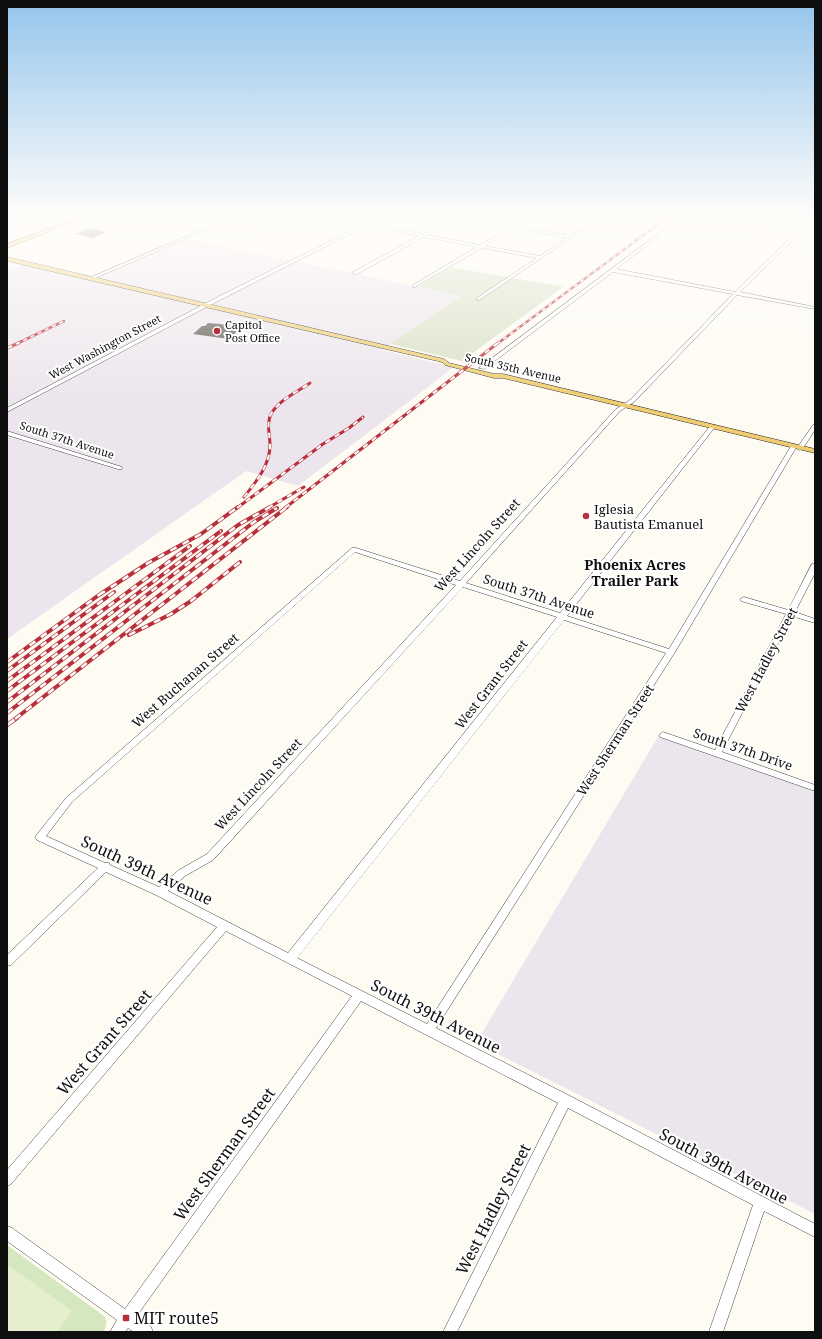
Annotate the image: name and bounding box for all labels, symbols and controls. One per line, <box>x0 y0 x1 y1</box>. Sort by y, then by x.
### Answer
street label: West Washington Street <box>46 311 163 382</box>
place label: Capitol Post Office <box>225 317 280 345</box>
marker: Capitol Post Office <box>212 326 222 336</box>
street label: South 35th Avenue <box>463 349 563 386</box>
street label: South 37th Avenue <box>18 417 116 462</box>
street label: West Lincoln Street <box>430 494 524 596</box>
place label: Iglesia Bautista Emanuel <box>594 500 703 533</box>
marker: Iglesia Bautista Emanuel <box>581 511 591 521</box>
district label: Phoenix Acres Trailer Park <box>584 555 686 590</box>
street label: South 37th Avenue <box>481 569 597 623</box>
street label: West Hadley Street <box>731 604 802 716</box>
street label: West Buchanan Street <box>128 628 243 731</box>
street label: West Grant Street <box>450 635 532 732</box>
street label: West Sherman Street <box>572 680 658 799</box>
street label: South 37th Drive <box>691 724 795 774</box>
street label: West Lincoln Street <box>210 734 306 834</box>
street label: South 39th Avenue <box>78 830 216 910</box>
street label: South 39th Avenue <box>367 974 505 1058</box>
street label: West Grant Street <box>52 984 156 1100</box>
street label: West Sherman Street <box>168 1083 280 1225</box>
street label: South 39th Avenue <box>656 1123 792 1209</box>
street label: West Hadley Street <box>450 1139 536 1278</box>
place label: MIT route5 <box>134 1307 219 1329</box>
marker: MIT route5 <box>121 1313 131 1323</box>

